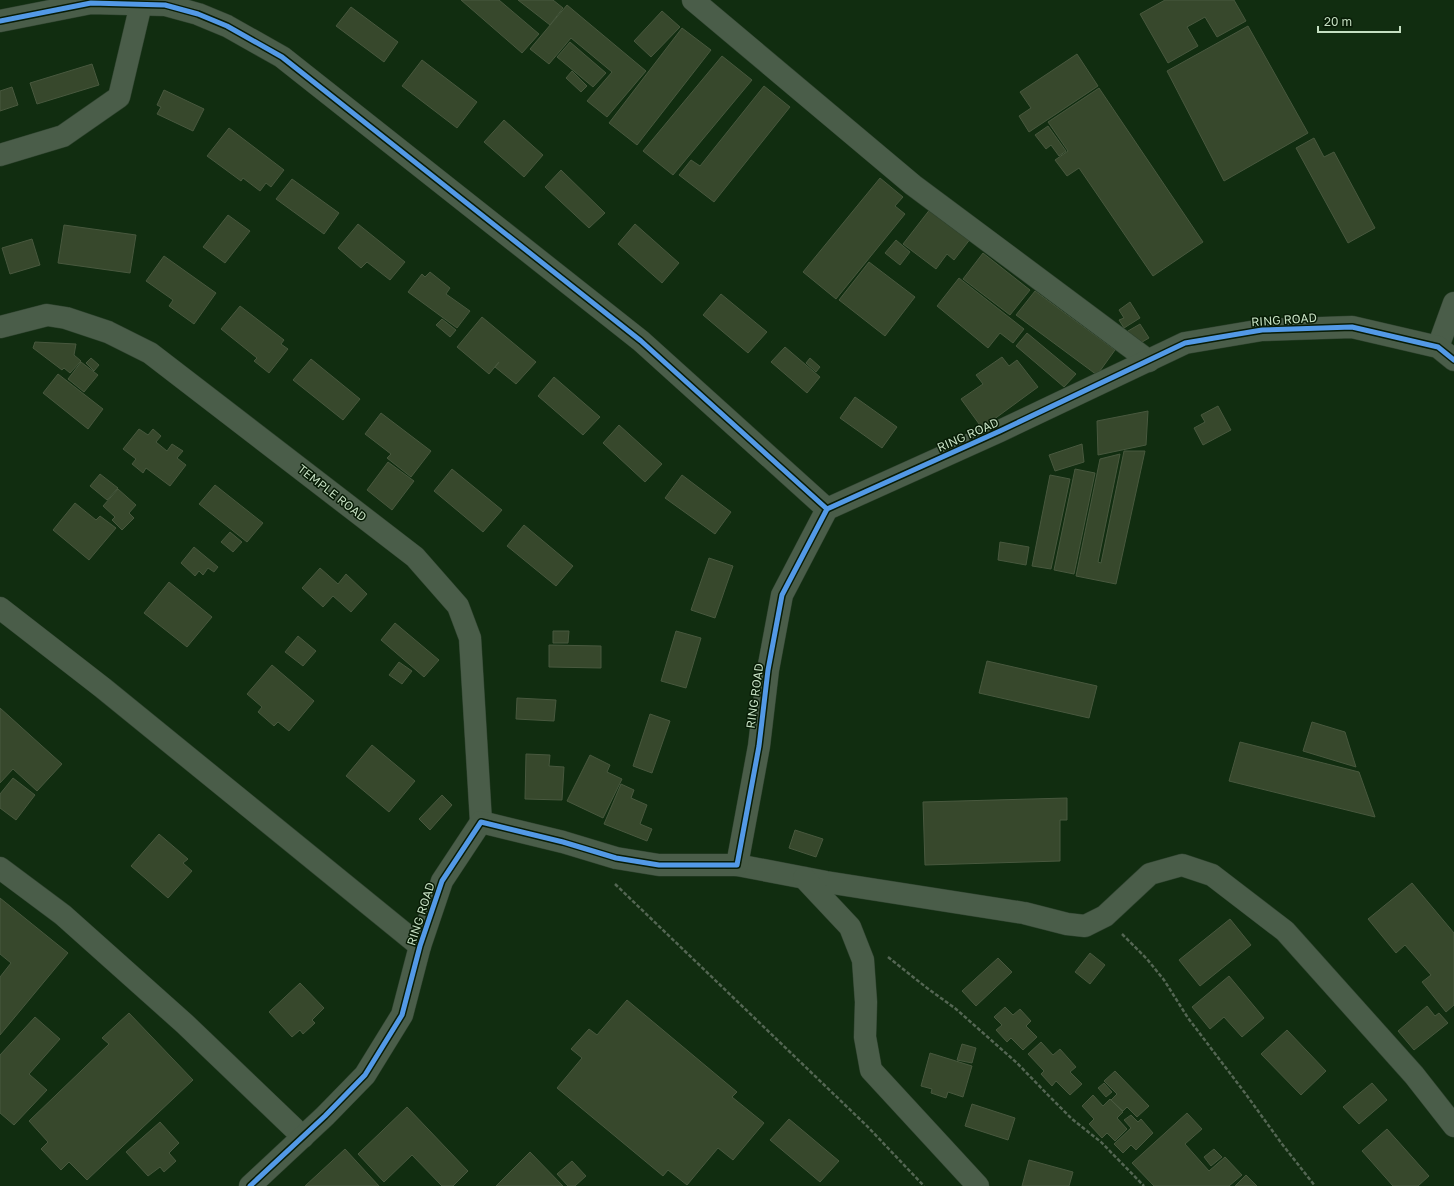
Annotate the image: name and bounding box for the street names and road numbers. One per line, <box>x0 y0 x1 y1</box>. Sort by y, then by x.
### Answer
street label: RING ROAD <box>1251 310 1317 329</box>
street label: RING ROAD <box>935 414 1001 455</box>
street label: TEMPLE ROAD <box>295 461 370 524</box>
street label: RING ROAD <box>743 662 767 730</box>
street label: RING ROAD <box>403 880 438 947</box>

